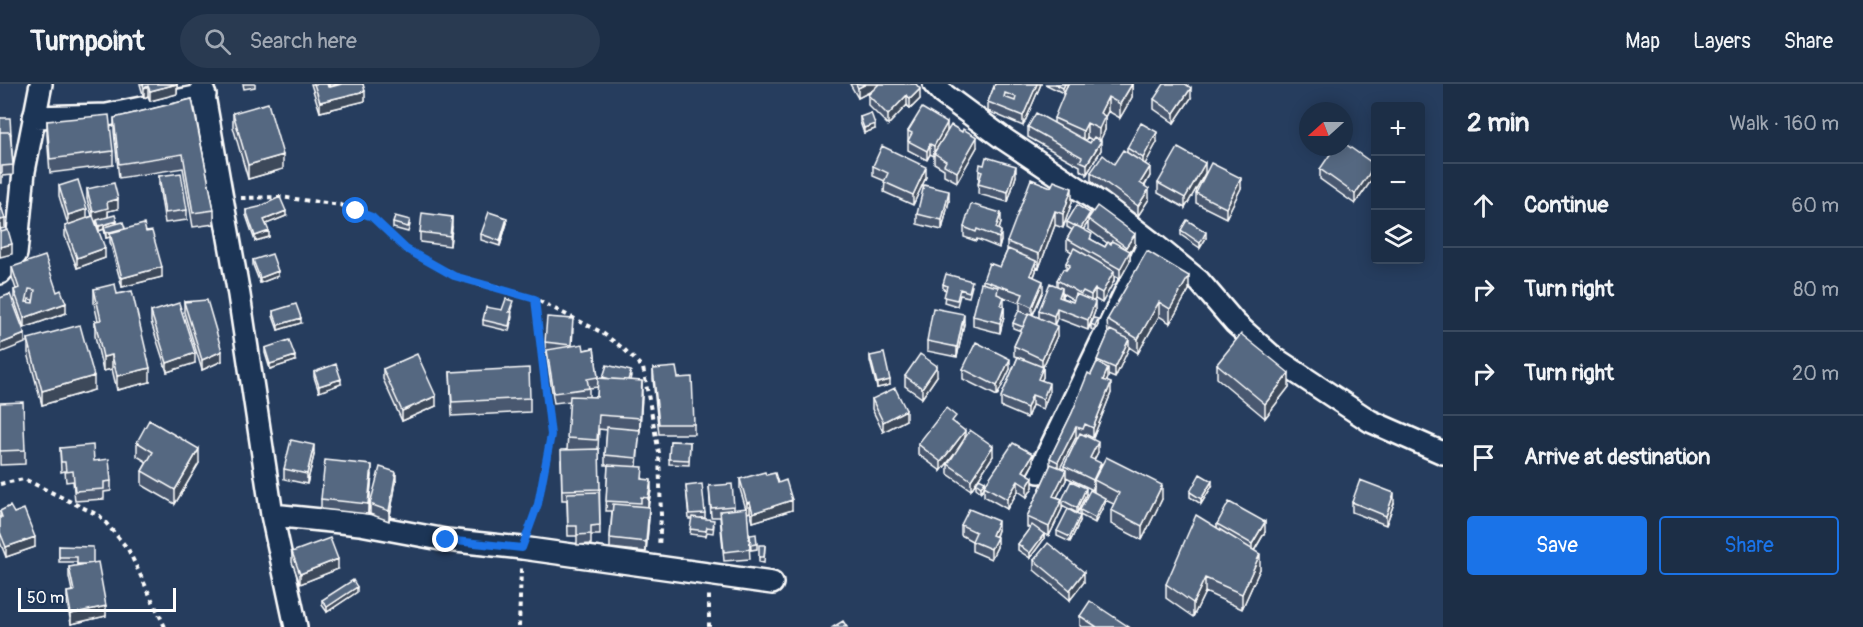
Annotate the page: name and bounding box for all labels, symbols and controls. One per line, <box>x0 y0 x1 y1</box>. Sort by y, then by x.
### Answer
search box <box>180 14 600 68</box>
text: Turnpoint <box>30 24 144 59</box>
icon: search <box>201 25 234 58</box>
text: Search here <box>249 27 357 55</box>
text: Map <box>1625 28 1660 55</box>
text: Layers <box>1693 28 1751 55</box>
text: Share <box>1784 28 1833 55</box>
north arrow <box>1299 102 1353 156</box>
map controls <box>1371 102 1425 264</box>
button: + <box>1371 102 1425 156</box>
text: 2 min <box>1467 107 1529 139</box>
text: Walk · 160 m <box>1729 111 1839 136</box>
button: − <box>1371 156 1425 210</box>
icon: ahead <box>1467 189 1500 222</box>
text: Continue <box>1524 191 1608 219</box>
text: 60 m <box>1792 193 1839 218</box>
route start <box>342 197 368 223</box>
button: layers <box>1371 210 1425 264</box>
icon: right <box>1467 273 1500 306</box>
text: Turn right <box>1524 275 1614 303</box>
text: 80 m <box>1793 277 1839 302</box>
icon: right <box>1467 357 1500 390</box>
text: Turn right <box>1524 359 1614 387</box>
text: 20 m <box>1792 361 1839 386</box>
icon: arrive <box>1467 441 1500 474</box>
text: Arrive at destination <box>1524 443 1710 471</box>
button: Save <box>1467 516 1647 575</box>
button: Share <box>1659 516 1839 575</box>
route end <box>432 526 458 552</box>
scale bar <box>18 585 176 612</box>
text: 50 m <box>27 588 64 608</box>

